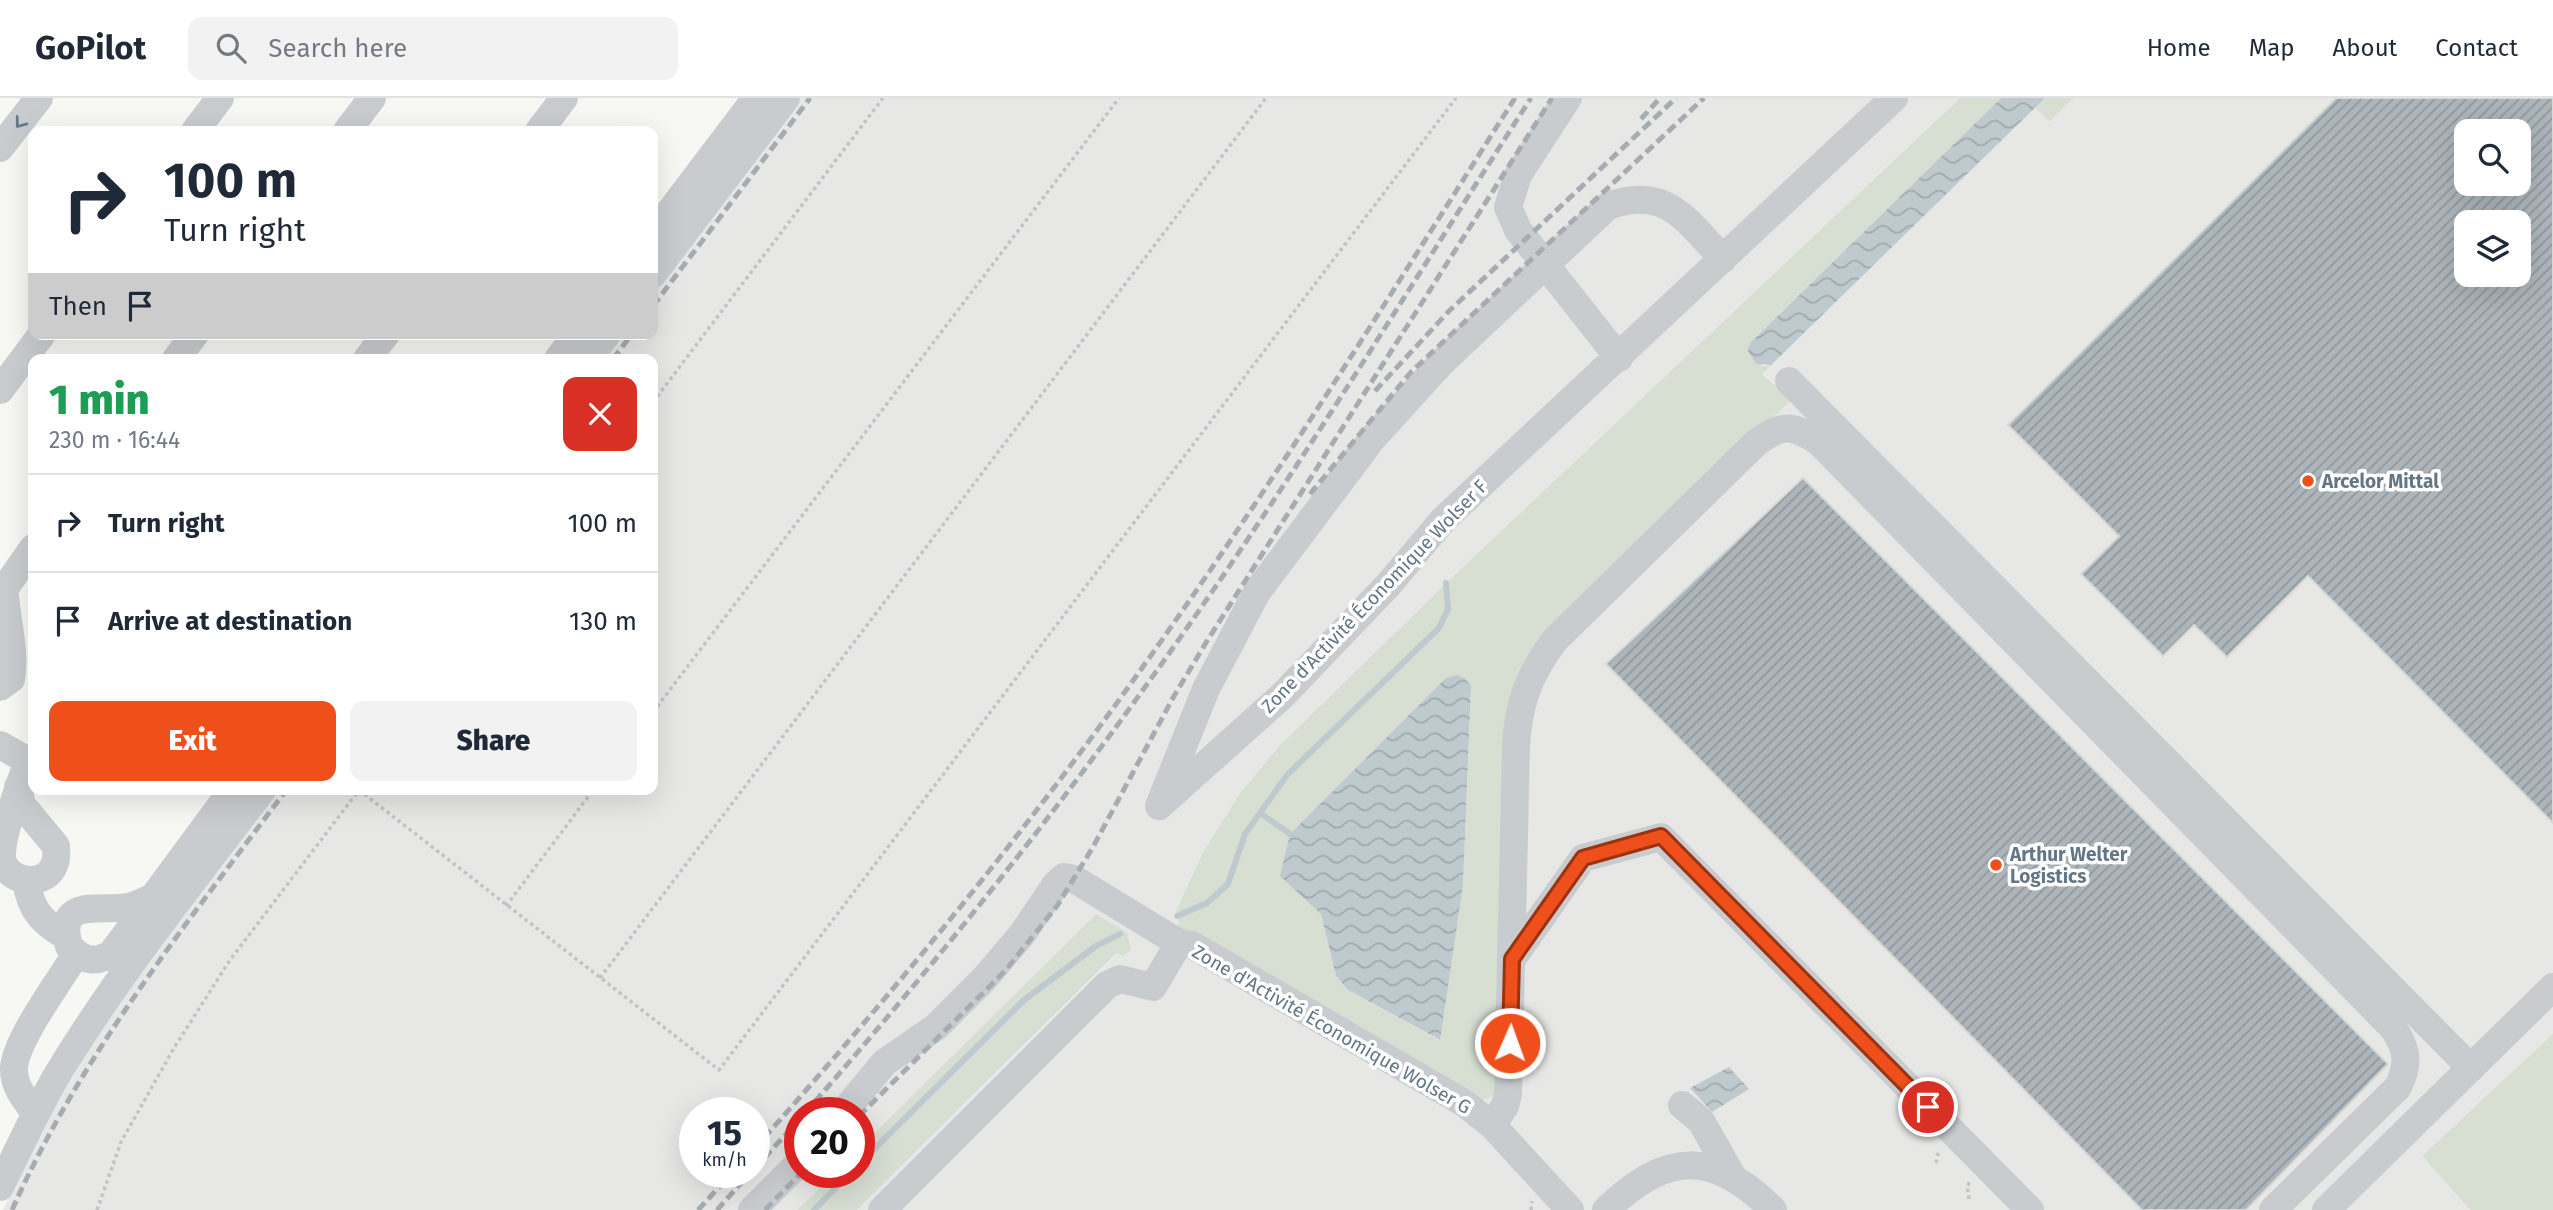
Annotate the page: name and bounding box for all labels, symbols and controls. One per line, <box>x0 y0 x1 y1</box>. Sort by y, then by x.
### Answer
search box <box>188 17 678 80</box>
text: GoPilot <box>35 28 146 68</box>
icon: search <box>212 29 250 67</box>
text: Search here <box>268 33 407 64</box>
text: Home <box>2147 34 2211 62</box>
text: Map <box>2249 34 2295 62</box>
text: About <box>2333 34 2397 62</box>
text: Contact <box>2435 34 2518 62</box>
one-way arrow <box>16 116 29 128</box>
map controls <box>2454 119 2531 287</box>
button: search <box>2454 119 2531 196</box>
text: 100 m <box>164 151 297 210</box>
icon: right <box>49 154 140 245</box>
button: layers <box>2454 210 2531 287</box>
text: Turn right <box>164 211 306 249</box>
icon: arrive <box>121 287 159 325</box>
text: Then <box>49 291 107 322</box>
text: 1 min <box>49 375 150 425</box>
button: close <box>563 377 637 451</box>
text: 230 m · 16:44 <box>49 426 180 454</box>
place label: Arcelor Mittal <box>2321 470 2439 493</box>
marker: Arcelor Mittal <box>2300 473 2316 489</box>
street label: Zone d'Activité Économique Wolser F <box>1257 475 1492 718</box>
icon: right <box>49 504 87 542</box>
text: Turn right <box>108 508 225 539</box>
text: 100 m <box>568 508 637 539</box>
icon: arrive <box>49 602 87 640</box>
text: Arrive at destination <box>108 606 352 637</box>
text: 130 m <box>569 606 637 637</box>
button: Exit <box>49 701 336 781</box>
button: Share <box>350 701 637 781</box>
place label: Arthur Welter Logistics <box>2009 843 2128 888</box>
marker: Arthur Welter Logistics <box>1988 857 2004 873</box>
street label: Zone d'Activité Économique Wolser G <box>1188 940 1475 1119</box>
position arrow <box>1473 1006 1547 1080</box>
pin <box>1898 1077 1958 1137</box>
icon: arrive <box>1909 1088 1947 1126</box>
speed limit sign: 20 <box>784 1097 875 1188</box>
text: 15 <box>707 1112 742 1154</box>
text: km/h <box>702 1149 747 1171</box>

